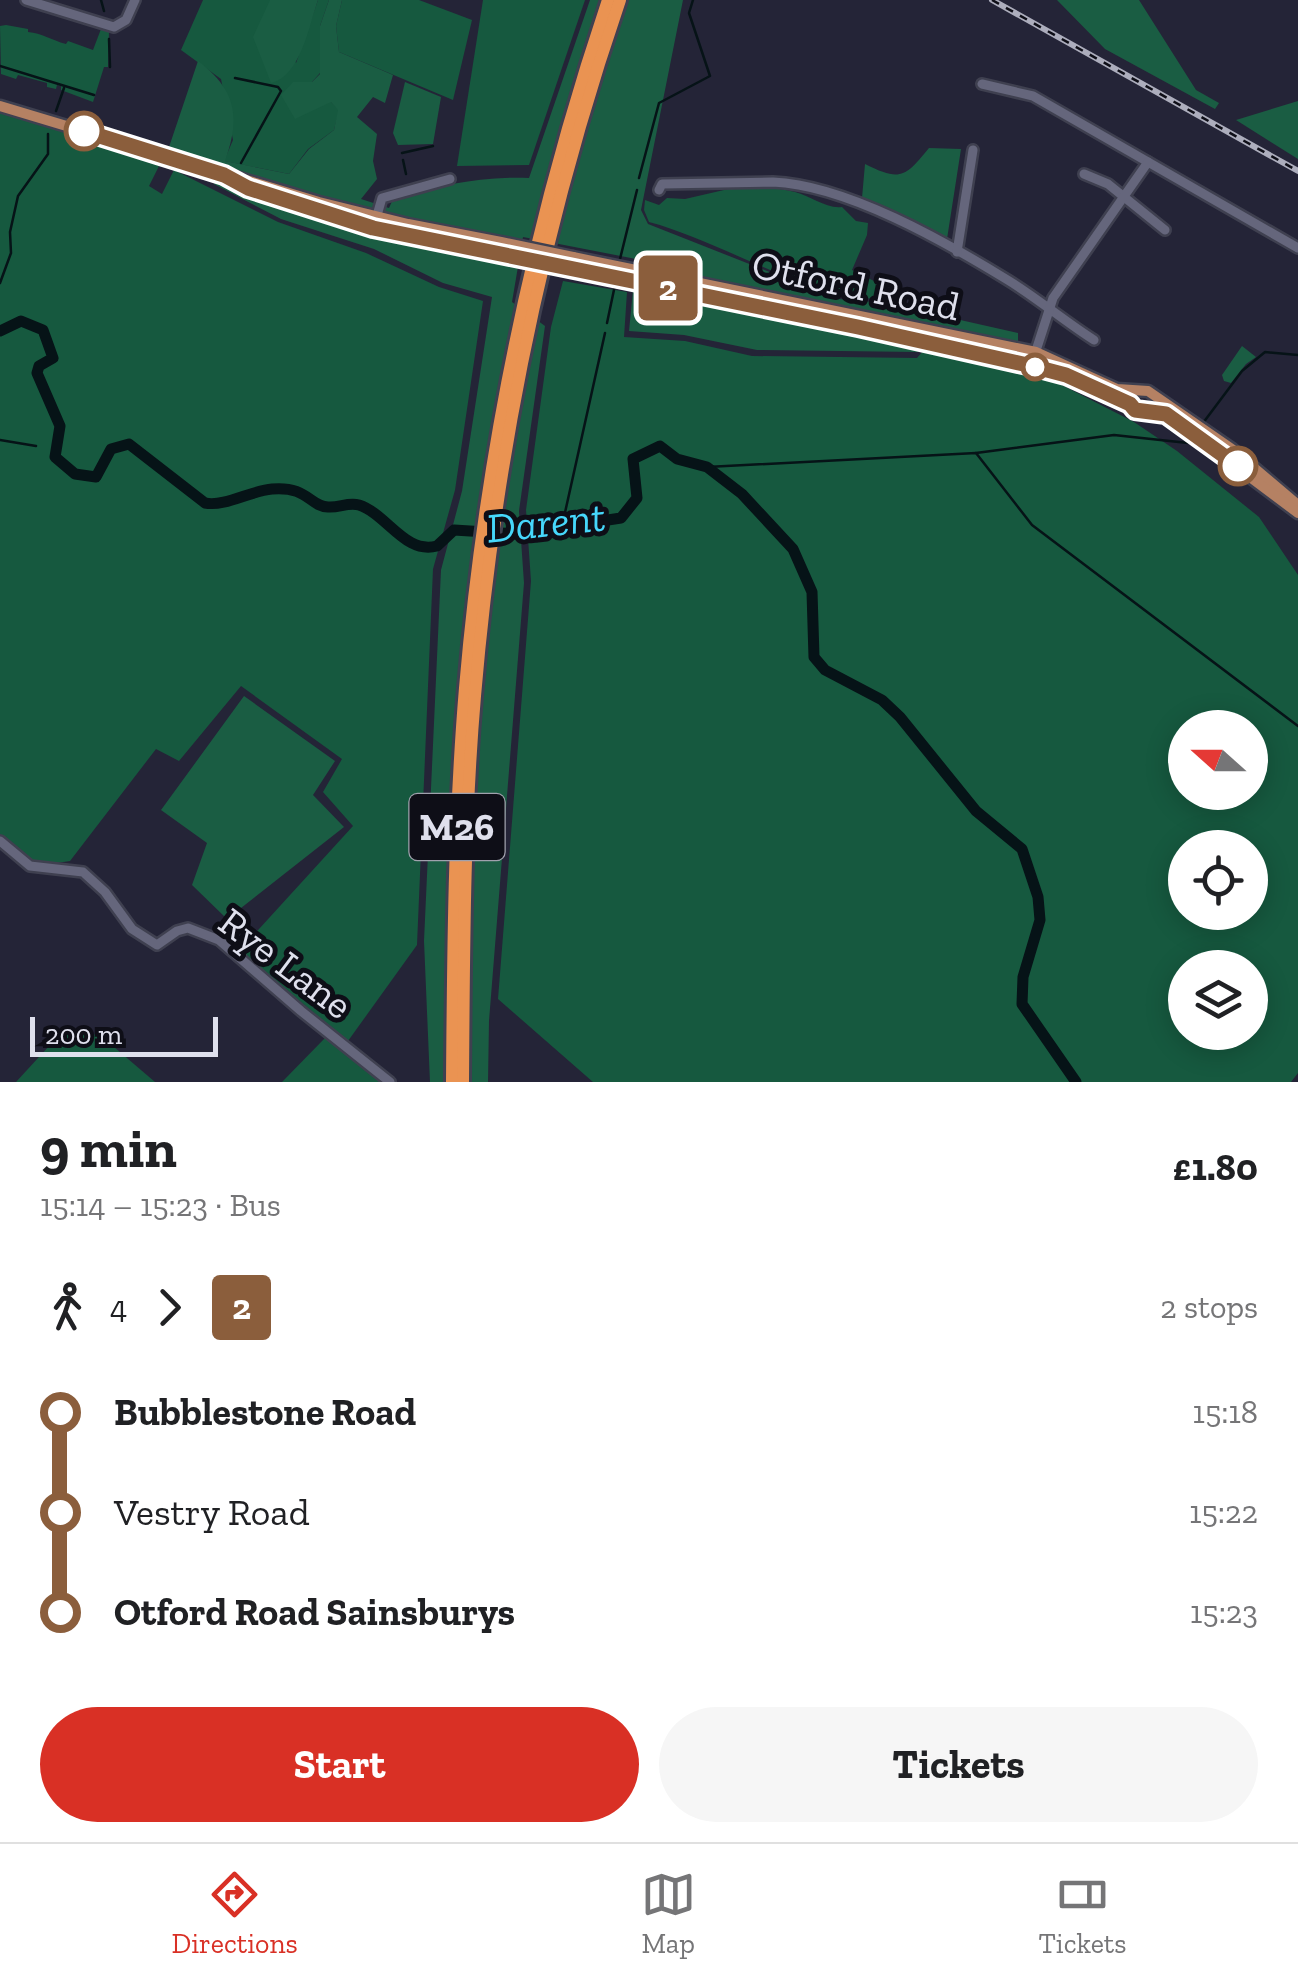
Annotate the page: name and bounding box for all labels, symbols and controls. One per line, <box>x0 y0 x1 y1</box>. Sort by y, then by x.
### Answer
unlabelled marker <box>65 112 103 150</box>
street label: Otford Road <box>748 240 964 330</box>
line badge: 2 <box>636 256 700 320</box>
text: 2 <box>659 267 677 309</box>
unlabelled marker <box>1022 354 1048 380</box>
unlabelled marker <box>1219 447 1257 485</box>
water label: Darent <box>484 490 608 554</box>
north arrow <box>1168 710 1268 810</box>
map controls <box>1168 710 1268 1050</box>
road number: M26 <box>410 794 504 860</box>
button: locate <box>1168 830 1268 930</box>
street label: Rye Lane <box>210 897 362 1029</box>
button: layers <box>1168 950 1268 1050</box>
scale bar <box>30 1012 218 1056</box>
text: 200 m <box>45 1018 122 1051</box>
text: 9 min <box>40 1115 177 1181</box>
text: £1.80 <box>1173 1144 1258 1190</box>
text: 15:14 – 15:23 · Bus <box>40 1186 281 1224</box>
icon: walk <box>40 1280 95 1335</box>
icon: forward <box>142 1280 197 1335</box>
text: 2 <box>232 1286 251 1328</box>
text: 4 <box>110 1288 127 1326</box>
text: 2 stops <box>1160 1288 1258 1326</box>
text: Bubblestone Road <box>114 1389 416 1435</box>
text: 15:18 <box>1193 1393 1258 1431</box>
text: Vestry Road <box>114 1489 310 1535</box>
text: 15:22 <box>1189 1493 1258 1531</box>
text: Otford Road Sainsburys <box>114 1589 515 1635</box>
text: 15:23 <box>1190 1593 1258 1631</box>
button: Start <box>40 1707 639 1822</box>
button: Tickets <box>659 1707 1258 1822</box>
tab: Directions <box>171 1867 298 1960</box>
tab: Map <box>641 1867 696 1960</box>
tab: Tickets <box>1038 1867 1127 1960</box>

